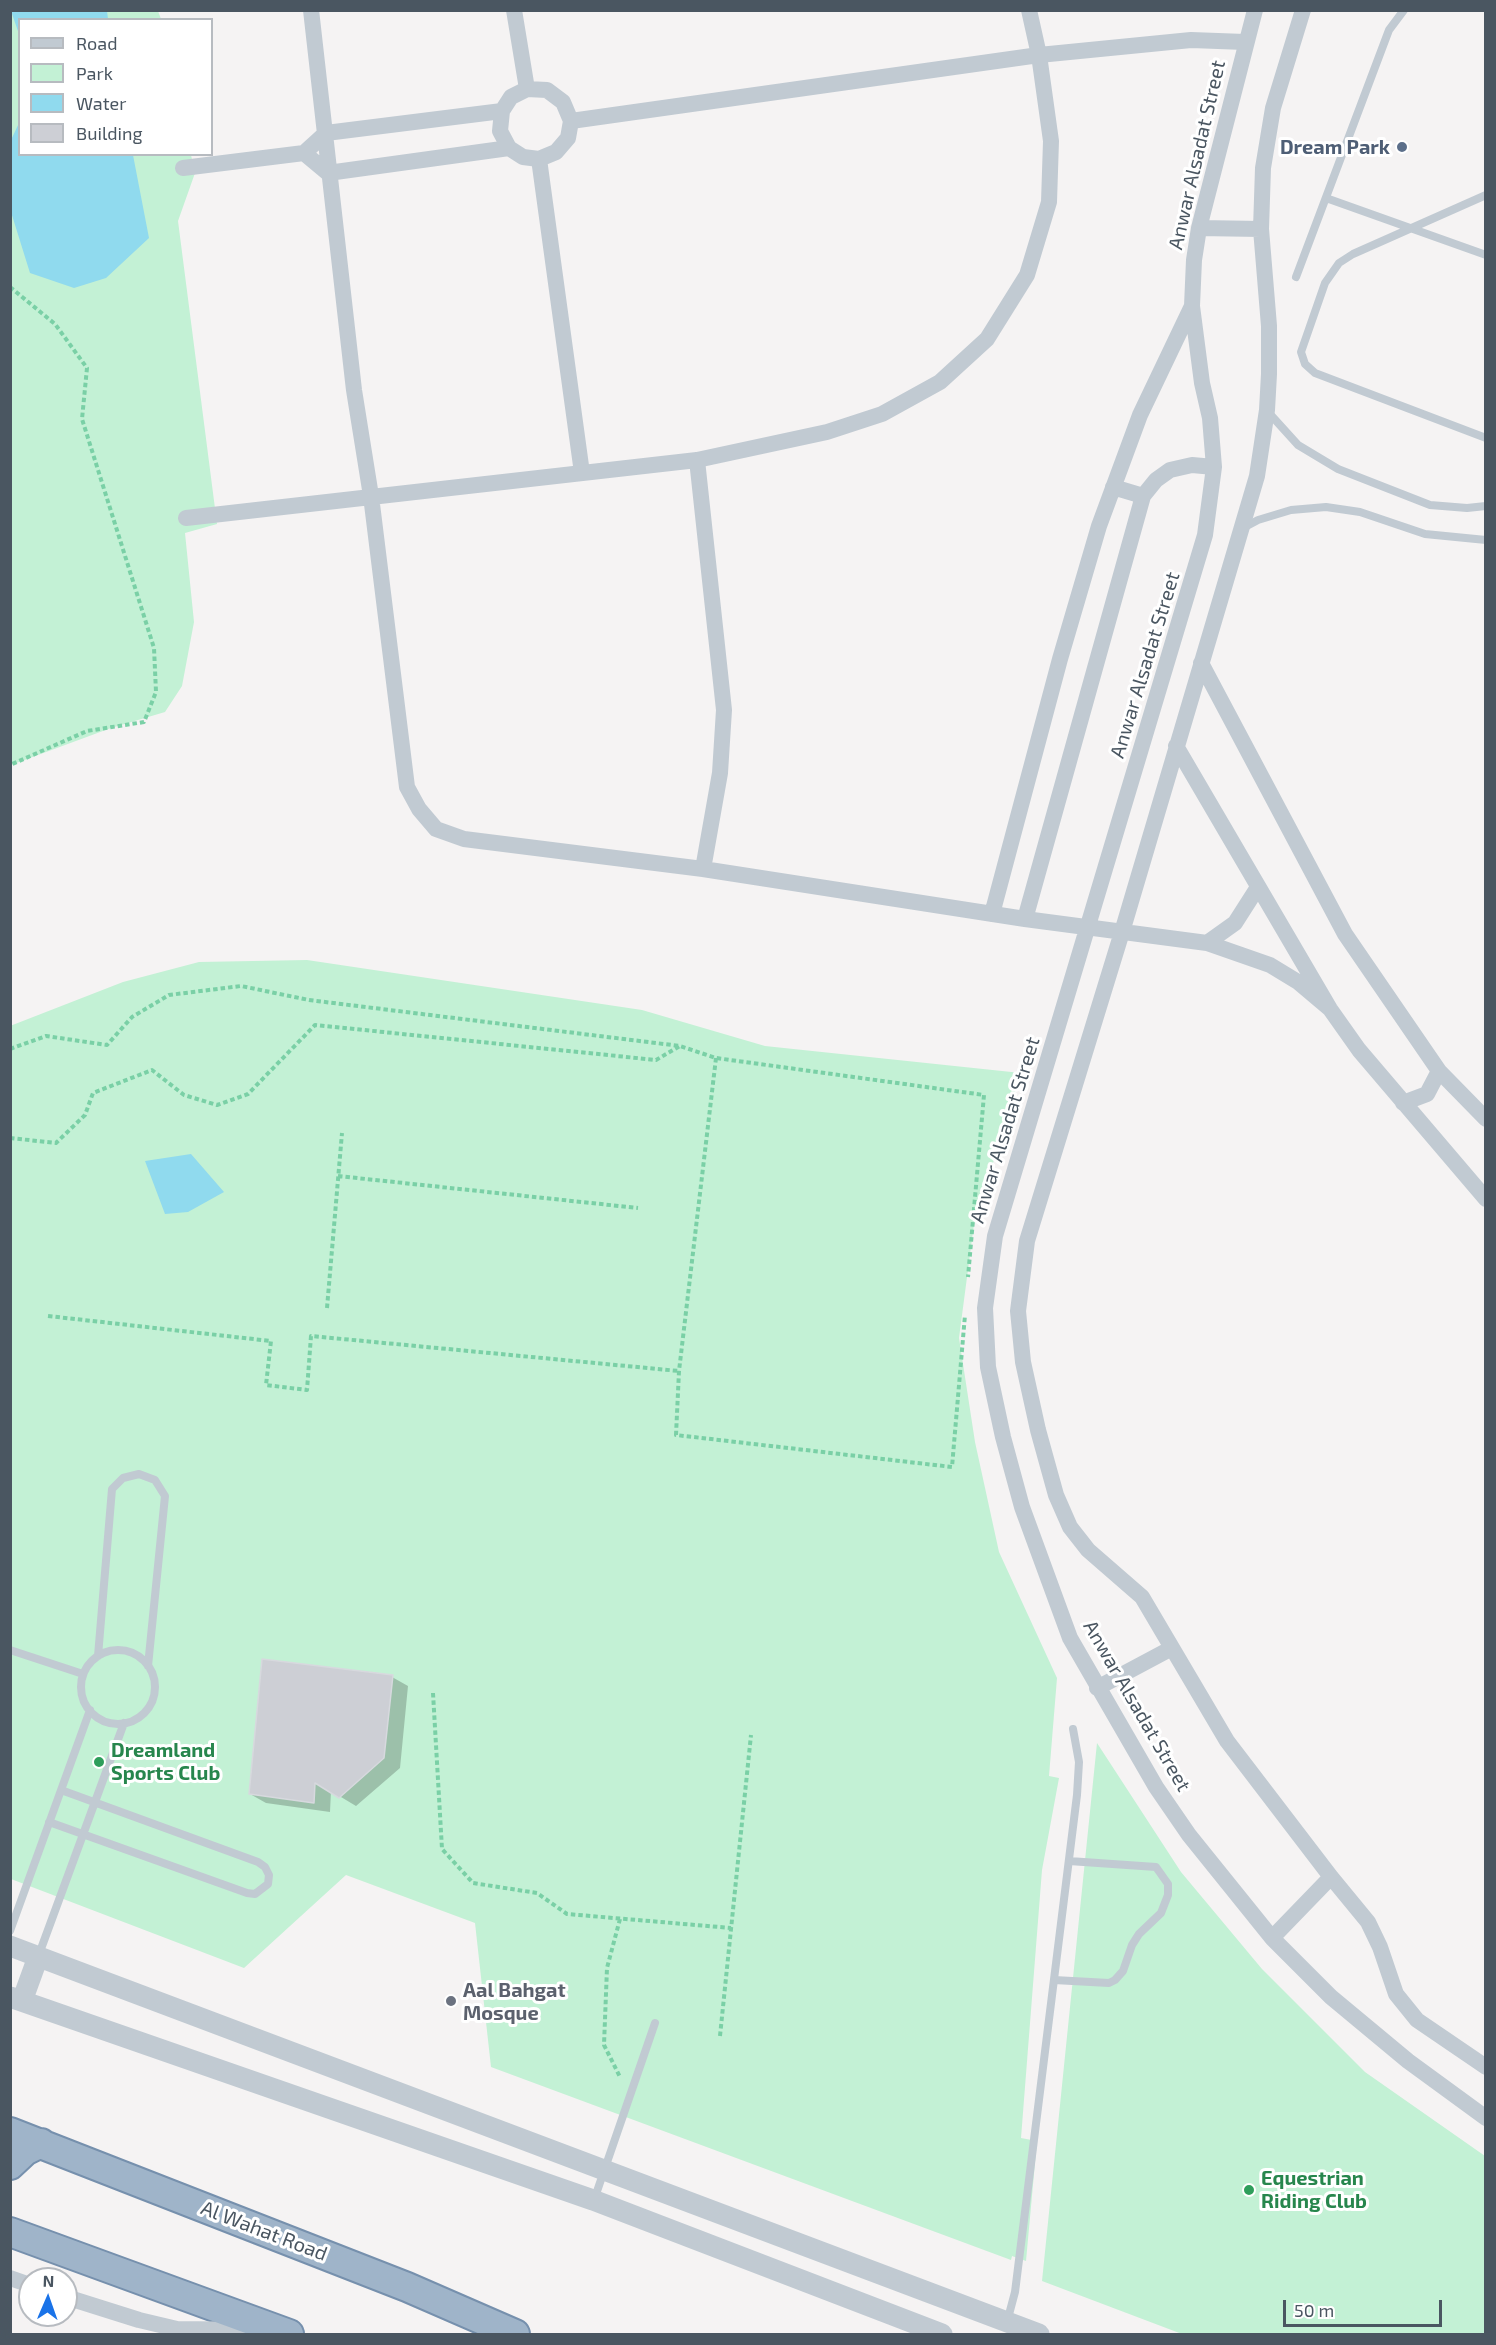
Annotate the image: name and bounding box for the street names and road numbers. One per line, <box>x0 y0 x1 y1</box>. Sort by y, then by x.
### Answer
street label: Anwar Alsadat Street <box>1164 58 1230 252</box>
street label: Anwar Alsadat Street <box>1105 569 1185 761</box>
street label: Anwar Alsadat Street <box>965 1034 1045 1226</box>
street label: Anwar Alsadat Street <box>1078 1616 1196 1796</box>
street label: Al Wahat Road <box>197 2196 331 2266</box>

